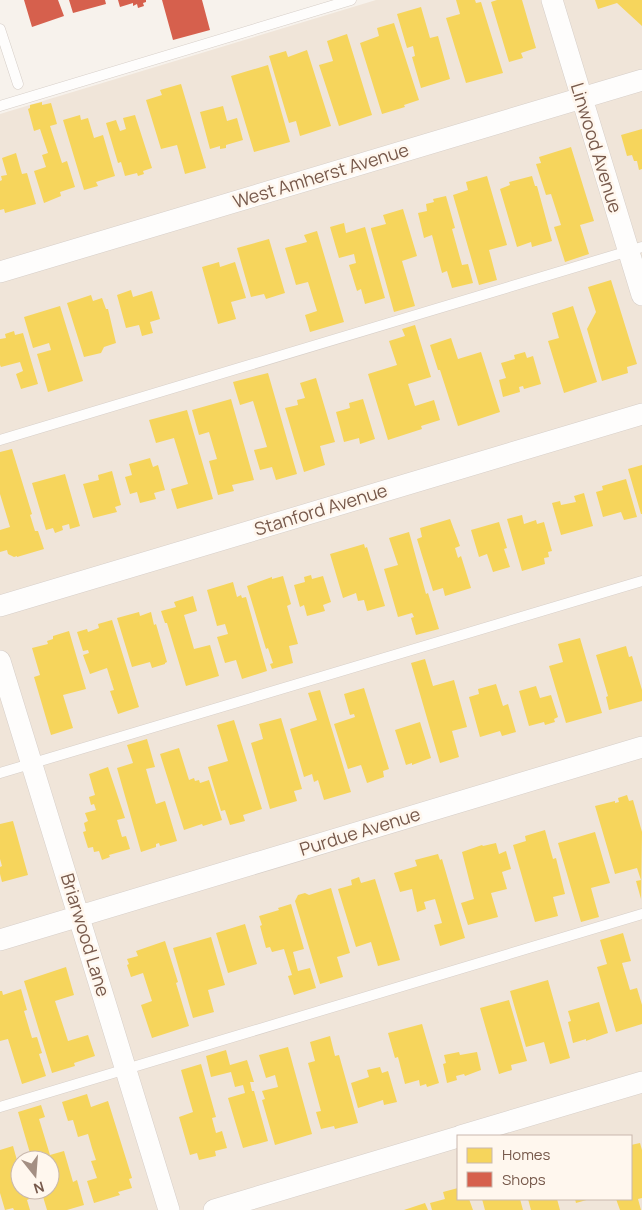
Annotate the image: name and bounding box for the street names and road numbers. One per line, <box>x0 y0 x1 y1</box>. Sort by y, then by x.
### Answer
street label: Linwood Avenue <box>566 80 628 216</box>
street label: West Amherst Avenue <box>230 137 411 213</box>
street label: Stanford Avenue <box>251 477 390 541</box>
street label: Purdue Avenue <box>296 801 423 861</box>
street label: Briarwood Lane <box>56 870 116 999</box>

